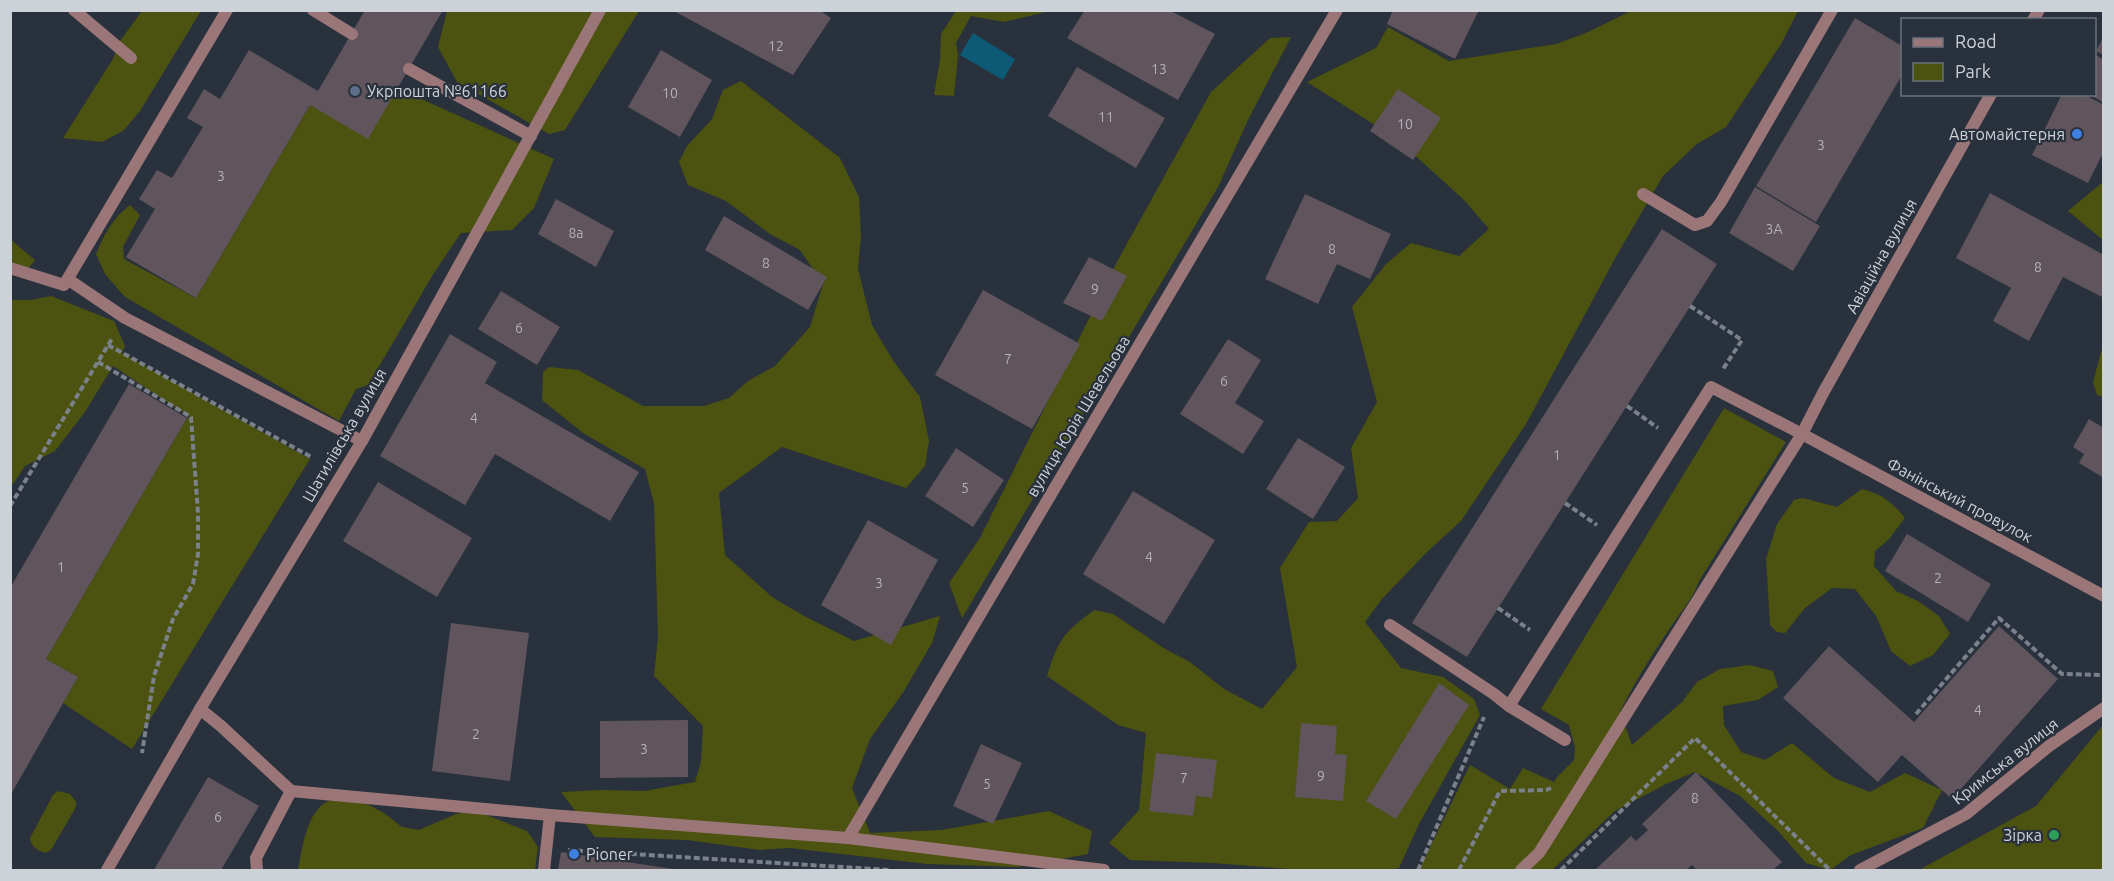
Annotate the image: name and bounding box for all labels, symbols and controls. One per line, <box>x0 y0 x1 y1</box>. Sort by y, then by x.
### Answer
legend <box>1901 18 2096 96</box>
text: Road <box>1955 31 1997 51</box>
house number: 12 <box>768 38 784 54</box>
house number: 13 <box>1151 61 1167 77</box>
text: Park <box>1955 61 1991 81</box>
place label: Укрпошта №61166 <box>367 82 507 100</box>
marker: Укрпошта №61166 <box>348 84 362 98</box>
house number: 10 <box>662 85 678 101</box>
house number: 11 <box>1098 109 1114 125</box>
house number: 10 <box>1397 116 1413 132</box>
place label: Автомайстерня <box>1949 125 2065 143</box>
marker: Автомайстерня <box>2070 127 2084 141</box>
house number: 3 <box>1817 137 1825 153</box>
house number: 3 <box>217 168 225 184</box>
street label: Авіаційна вулиця <box>1842 196 1920 316</box>
house number: 3А <box>1766 221 1783 237</box>
house number: 8а <box>568 225 584 241</box>
house number: 8 <box>1328 241 1336 257</box>
house number: 8 <box>762 255 770 271</box>
house number: 8 <box>2034 259 2042 275</box>
house number: 9 <box>1091 281 1099 297</box>
house number: 6 <box>515 320 523 336</box>
street label: вулиця Юрія Шевельова <box>1023 332 1133 500</box>
house number: 7 <box>1004 351 1012 367</box>
street label: Шатилівська вулиця <box>298 365 390 505</box>
house number: 6 <box>1220 373 1228 389</box>
house number: 4 <box>470 410 478 426</box>
house number: 1 <box>1553 447 1561 463</box>
street label: Фанінський провулок <box>1884 454 2036 546</box>
house number: 5 <box>961 480 969 496</box>
house number: 4 <box>1145 549 1153 565</box>
house number: 1 <box>57 559 65 575</box>
house number: 2 <box>1934 570 1942 586</box>
house number: 3 <box>875 575 883 591</box>
house number: 4 <box>1974 702 1982 718</box>
street label: Кримська вулиця <box>1949 714 2061 808</box>
house number: 2 <box>472 726 480 742</box>
house number: 3 <box>640 741 648 757</box>
house number: 9 <box>1317 768 1325 784</box>
house number: 7 <box>1180 770 1188 786</box>
house number: 5 <box>983 776 991 792</box>
house number: 8 <box>1691 790 1699 806</box>
house number: 6 <box>214 809 222 825</box>
place label: Зірка <box>2003 826 2042 844</box>
marker: Зірка <box>2047 828 2061 842</box>
place label: Pioner <box>586 845 633 863</box>
marker: Pioner <box>567 847 581 861</box>

